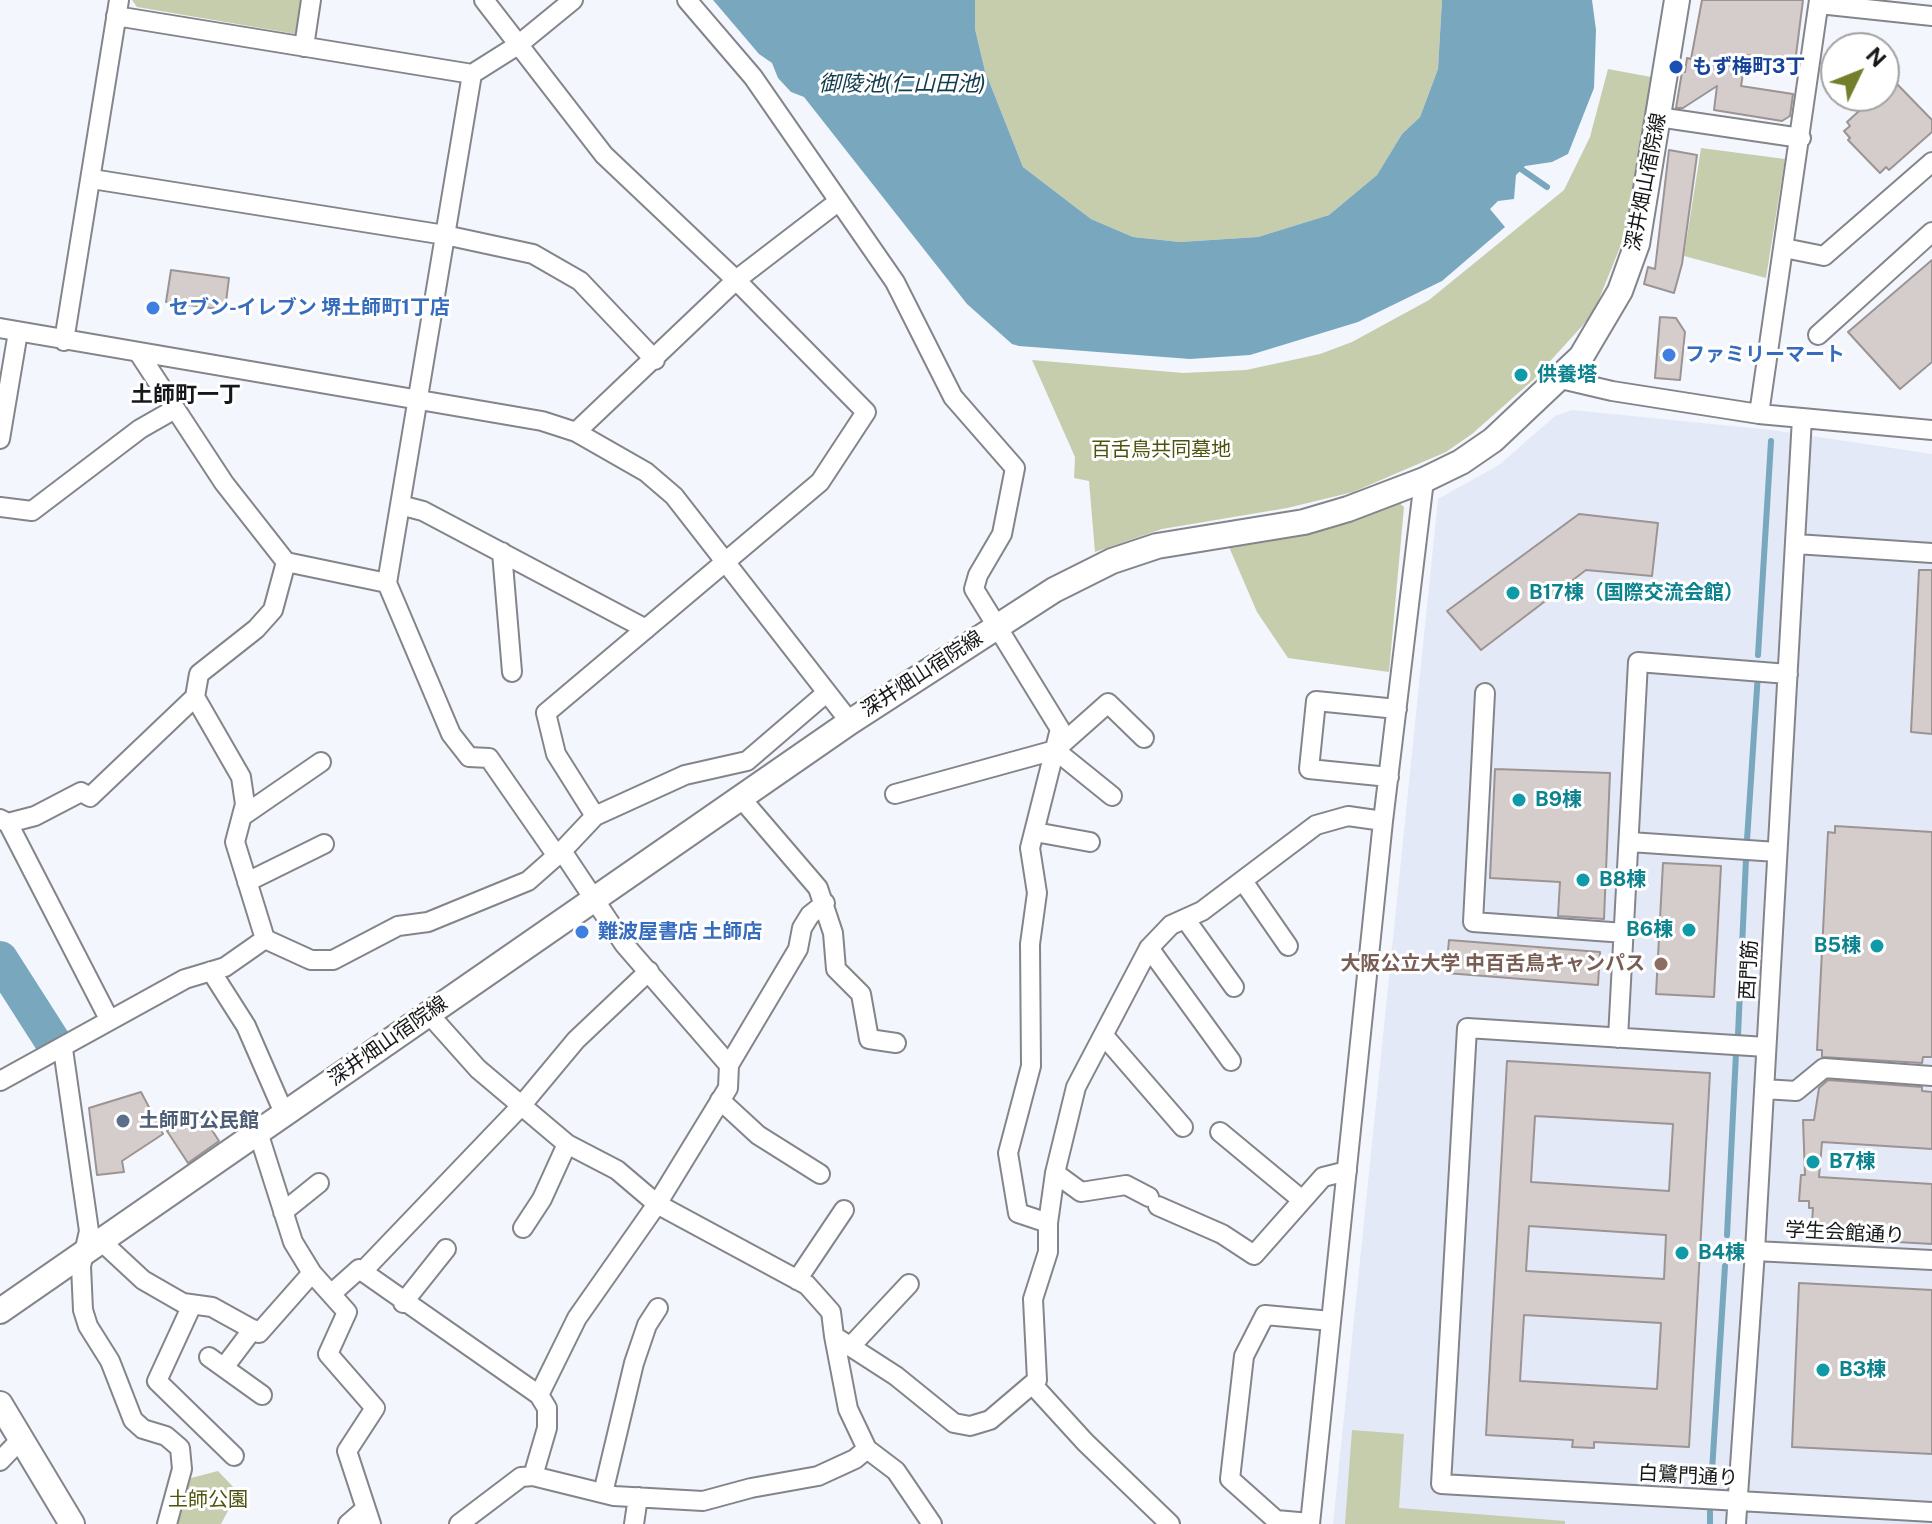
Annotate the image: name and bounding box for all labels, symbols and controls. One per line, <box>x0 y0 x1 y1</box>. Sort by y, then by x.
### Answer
north arrow <box>1820 32 1900 112</box>
text: N <box>1861 42 1891 72</box>
place label: もず梅町3丁 <box>1692 55 1805 79</box>
marker: もず梅町3丁 <box>1667 58 1685 76</box>
water label: 御陵池(仁山田池) <box>818 71 986 97</box>
street label: 深井畑山宿院線 <box>1621 111 1671 253</box>
place label: セブン-イレブン 堺土師町1丁店 <box>169 296 450 320</box>
marker: セブン-イレブン 堺土師町1丁店 <box>144 299 162 317</box>
place label: ファミリーマート <box>1685 343 1845 367</box>
marker: ファミリーマート <box>1660 346 1678 364</box>
place label: 供養塔 <box>1537 363 1597 387</box>
marker: 供養塔 <box>1512 366 1530 384</box>
district label: 土師町一丁 <box>131 382 241 408</box>
park label: 百舌鳥共同墓地 <box>1091 438 1231 462</box>
place label: B17棟（国際交流会館） <box>1529 581 1744 605</box>
marker: B17棟（国際交流会館） <box>1504 584 1522 602</box>
street label: 深井畑山宿院線 <box>857 626 987 722</box>
place label: B9棟 <box>1535 788 1582 812</box>
marker: B9棟 <box>1510 791 1528 809</box>
place label: B8棟 <box>1599 868 1646 892</box>
marker: B8棟 <box>1574 871 1592 889</box>
place label: B6棟 <box>1626 918 1673 942</box>
place label: 難波屋書店 土師店 <box>598 920 763 944</box>
marker: B6棟 <box>1680 921 1698 939</box>
marker: 難波屋書店 土師店 <box>573 923 591 941</box>
place label: B5棟 <box>1814 934 1861 958</box>
marker: B5棟 <box>1868 937 1886 955</box>
street label: 西門筋 <box>1735 939 1763 1001</box>
place label: 大阪公立大学 中百舌鳥キャンパス <box>1340 952 1645 976</box>
marker: 大阪公立大学 中百舌鳥キャンパス <box>1652 955 1670 973</box>
street label: 深井畑山宿院線 <box>324 991 452 1091</box>
place label: 土師町公民館 <box>139 1109 259 1133</box>
marker: 土師町公民館 <box>114 1112 132 1130</box>
place label: B7棟 <box>1829 1150 1875 1174</box>
marker: B7棟 <box>1804 1153 1822 1171</box>
street label: 学生会館通り <box>1784 1218 1906 1248</box>
place label: B4棟 <box>1698 1241 1745 1265</box>
marker: B4棟 <box>1673 1244 1691 1262</box>
place label: B3棟 <box>1839 1358 1886 1382</box>
marker: B3棟 <box>1814 1361 1832 1379</box>
street label: 白鷺門通り <box>1637 1461 1739 1491</box>
park label: 土師公園 <box>168 1488 248 1512</box>

